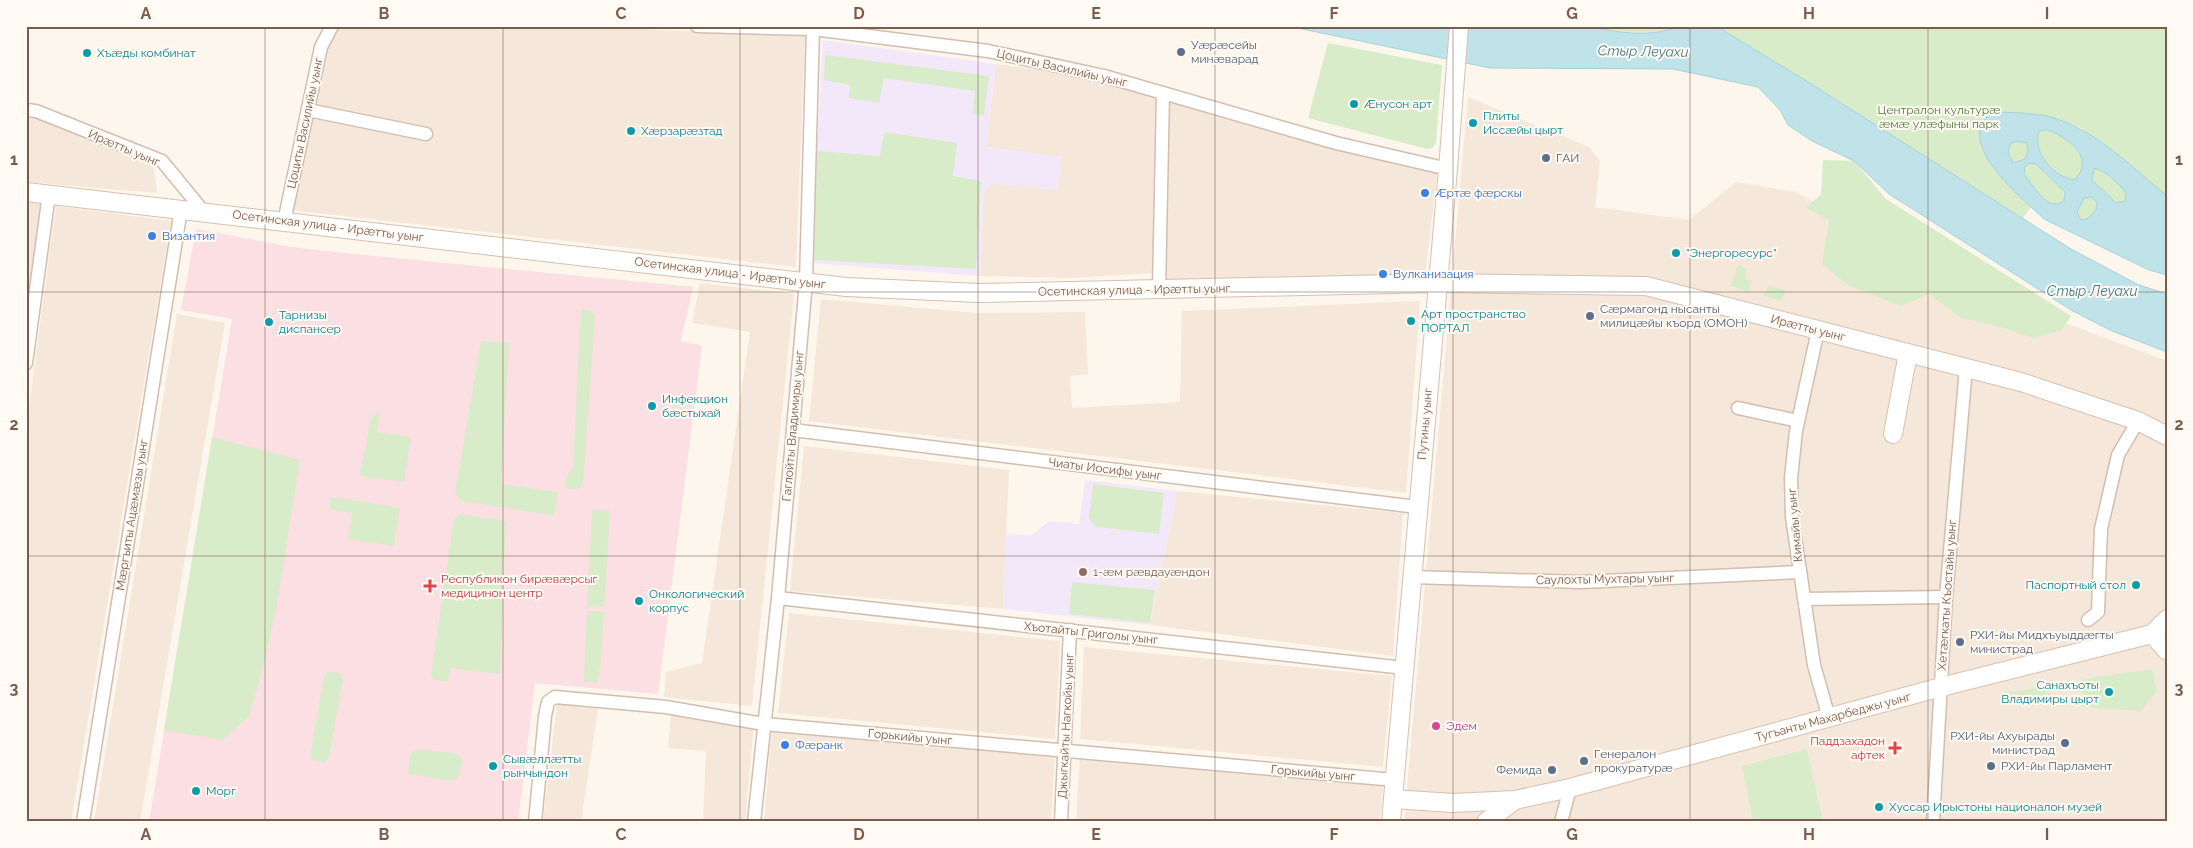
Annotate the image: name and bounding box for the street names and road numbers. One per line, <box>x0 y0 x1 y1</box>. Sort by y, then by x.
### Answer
street label: Цоциты Василийы уынг <box>995 46 1129 90</box>
street label: Цоциты Василийы уынг <box>284 56 326 190</box>
street label: Ирæтты уынг <box>86 127 162 169</box>
street label: Осетинская улица - Ирæтты уынг <box>232 207 424 245</box>
street label: Осетинская улица - Ирæтты уынг <box>634 254 826 292</box>
street label: Осетинская улица - Ирæтты уынг <box>1038 281 1230 299</box>
street label: Ирæтты уынг <box>1769 312 1847 344</box>
street label: Гаглойты Владимиры уынг <box>779 350 807 502</box>
street label: Путины уынг <box>1415 387 1435 461</box>
street label: Мӕргъиты Ацӕмӕзы уынг <box>113 438 151 592</box>
street label: Чиаты Иосифы уынг <box>1048 455 1163 483</box>
street label: Кимайы уынг <box>1785 487 1805 563</box>
street label: Хетæгкаты Къостайы уынг <box>1935 519 1959 671</box>
street label: Саулохты Мухтары уынг <box>1536 571 1674 587</box>
street label: Хъотайты Григолы уынг <box>1023 619 1159 647</box>
street label: Джыгкайты Нагкойы уынг <box>1055 653 1077 799</box>
street label: Тугъанты Махарбеджы уынг <box>1754 689 1912 745</box>
street label: Горькийы уынг <box>867 726 953 748</box>
street label: Горькийы уынг <box>1270 762 1356 784</box>

